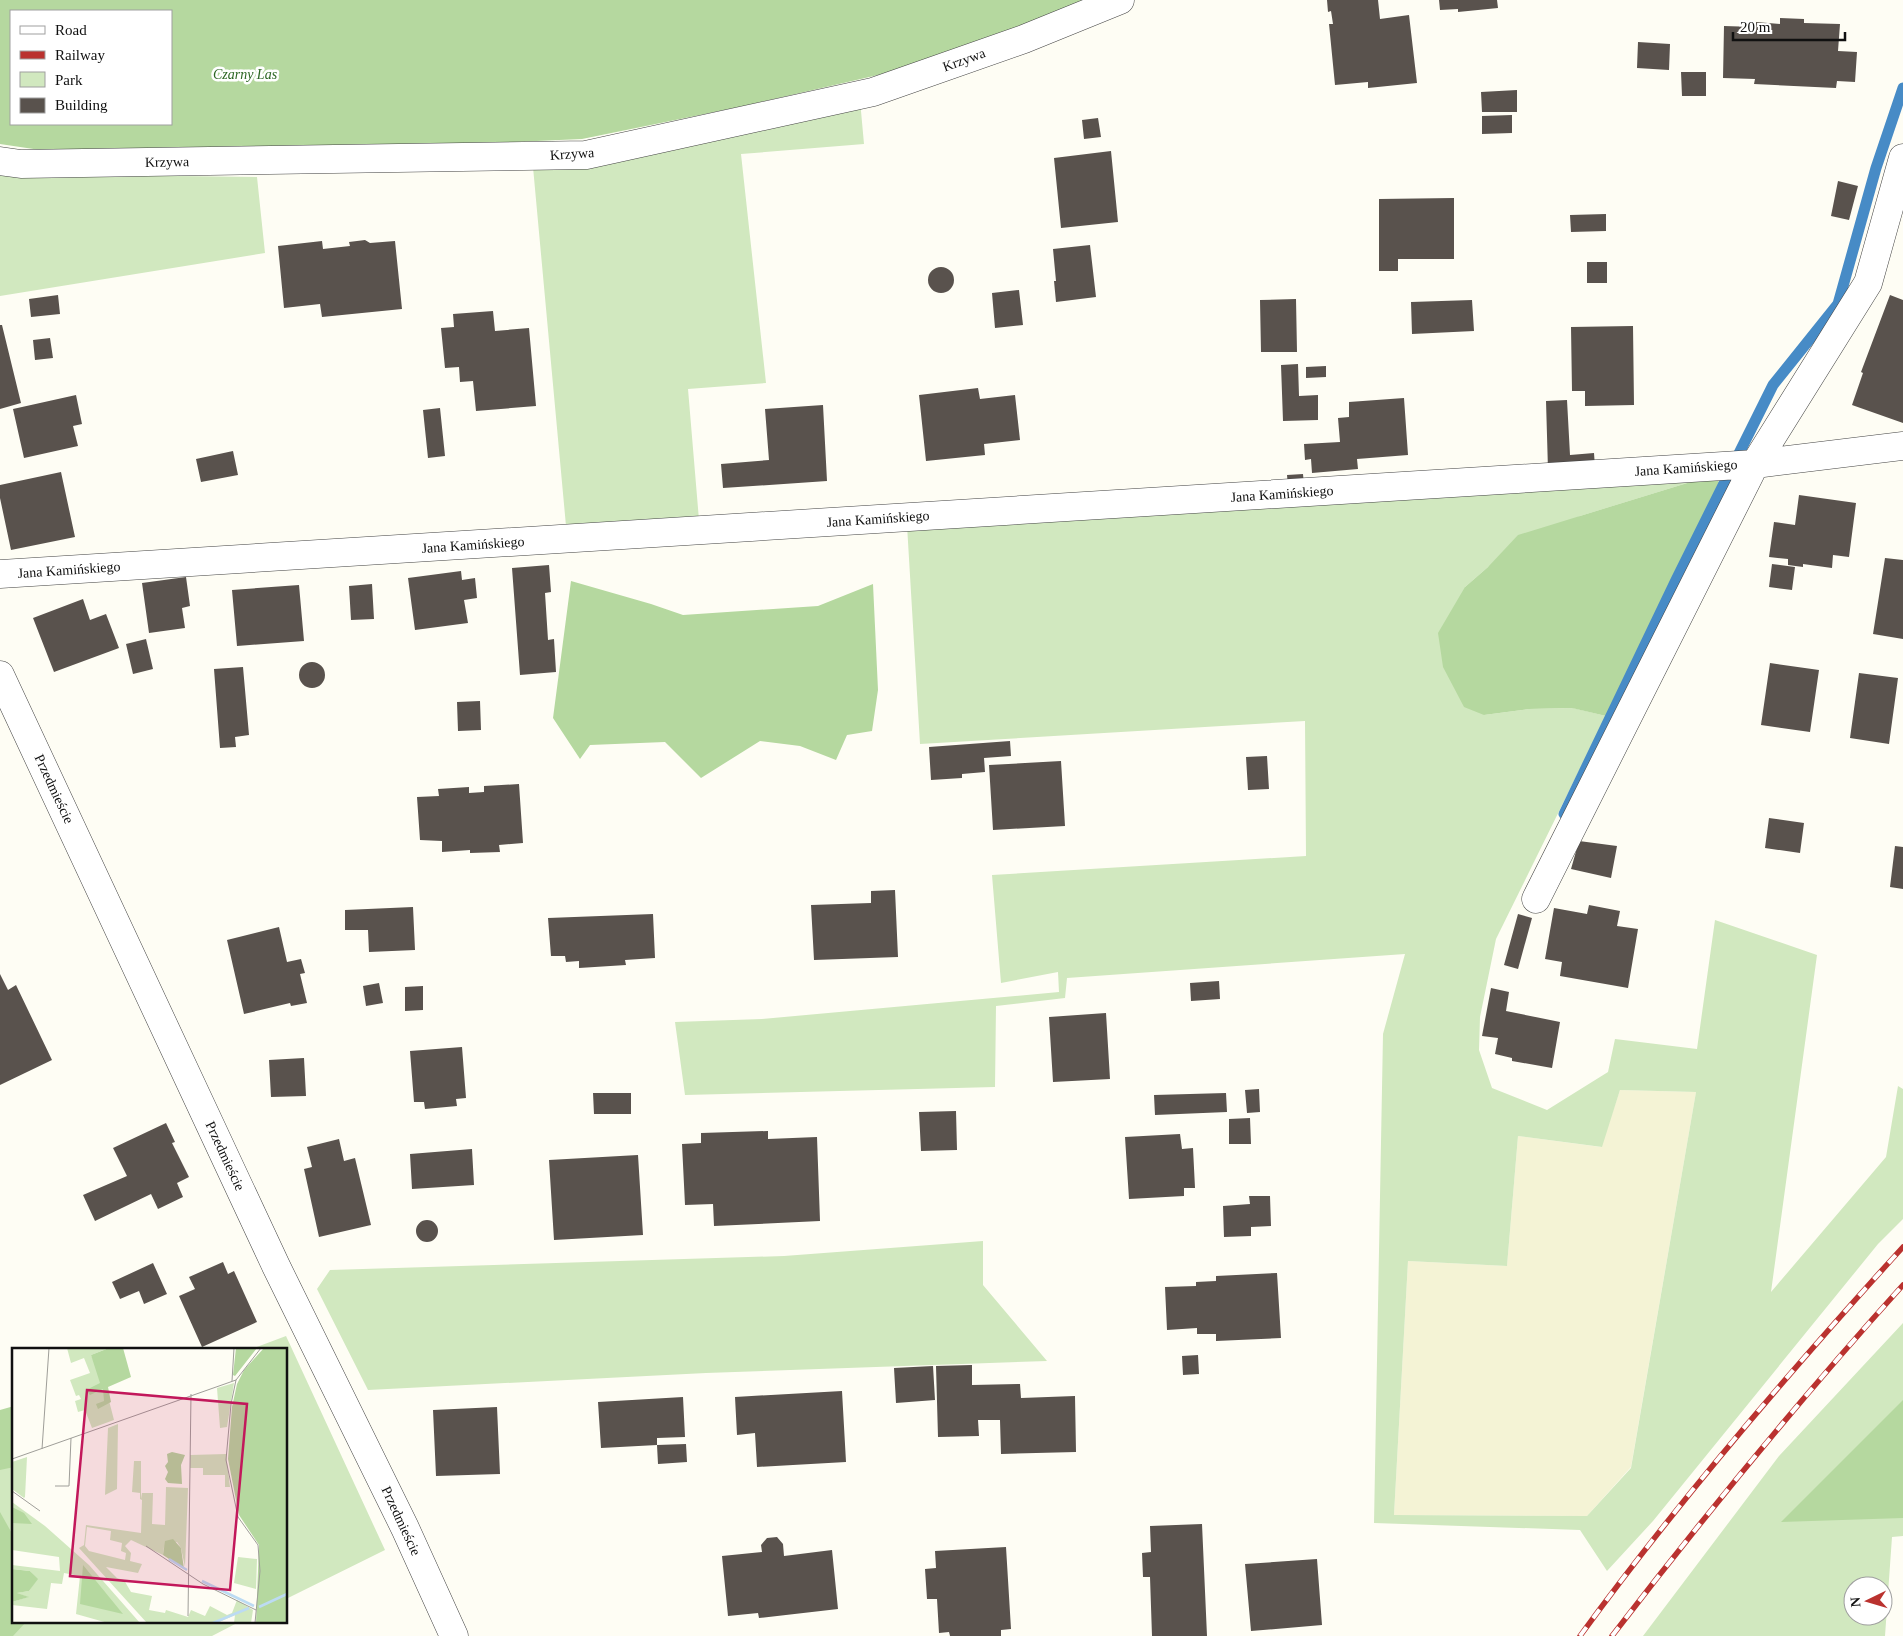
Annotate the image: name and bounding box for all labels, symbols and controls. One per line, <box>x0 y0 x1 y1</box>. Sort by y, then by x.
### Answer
legend <box>10 10 172 125</box>
scale bar <box>1733 10 1846 42</box>
text: 20 m <box>1740 19 1771 35</box>
text: Road <box>55 22 87 38</box>
street label: Krzywa <box>941 45 988 75</box>
text: Railway <box>55 47 105 63</box>
park label: Czarny Las <box>213 67 278 82</box>
text: Park <box>55 72 83 88</box>
text: Building <box>55 97 108 113</box>
street label: Krzywa <box>549 145 595 163</box>
street label: Krzywa <box>145 154 190 170</box>
street label: Jana Kamińskiego <box>1634 457 1738 479</box>
street label: Jana Kamińskiego <box>1230 483 1334 505</box>
street label: Jana Kamińskiego <box>826 508 930 530</box>
street label: Jana Kamińskiego <box>421 534 525 556</box>
street label: Jana Kamińskiego <box>17 559 121 581</box>
street label: Przedmieście <box>31 752 77 826</box>
street label: Przedmieście <box>202 1119 248 1193</box>
inset map <box>12 1348 288 1624</box>
street label: Przedmieście <box>378 1484 424 1558</box>
north arrow <box>1843 1576 1893 1626</box>
text: N <box>1848 1596 1863 1608</box>

